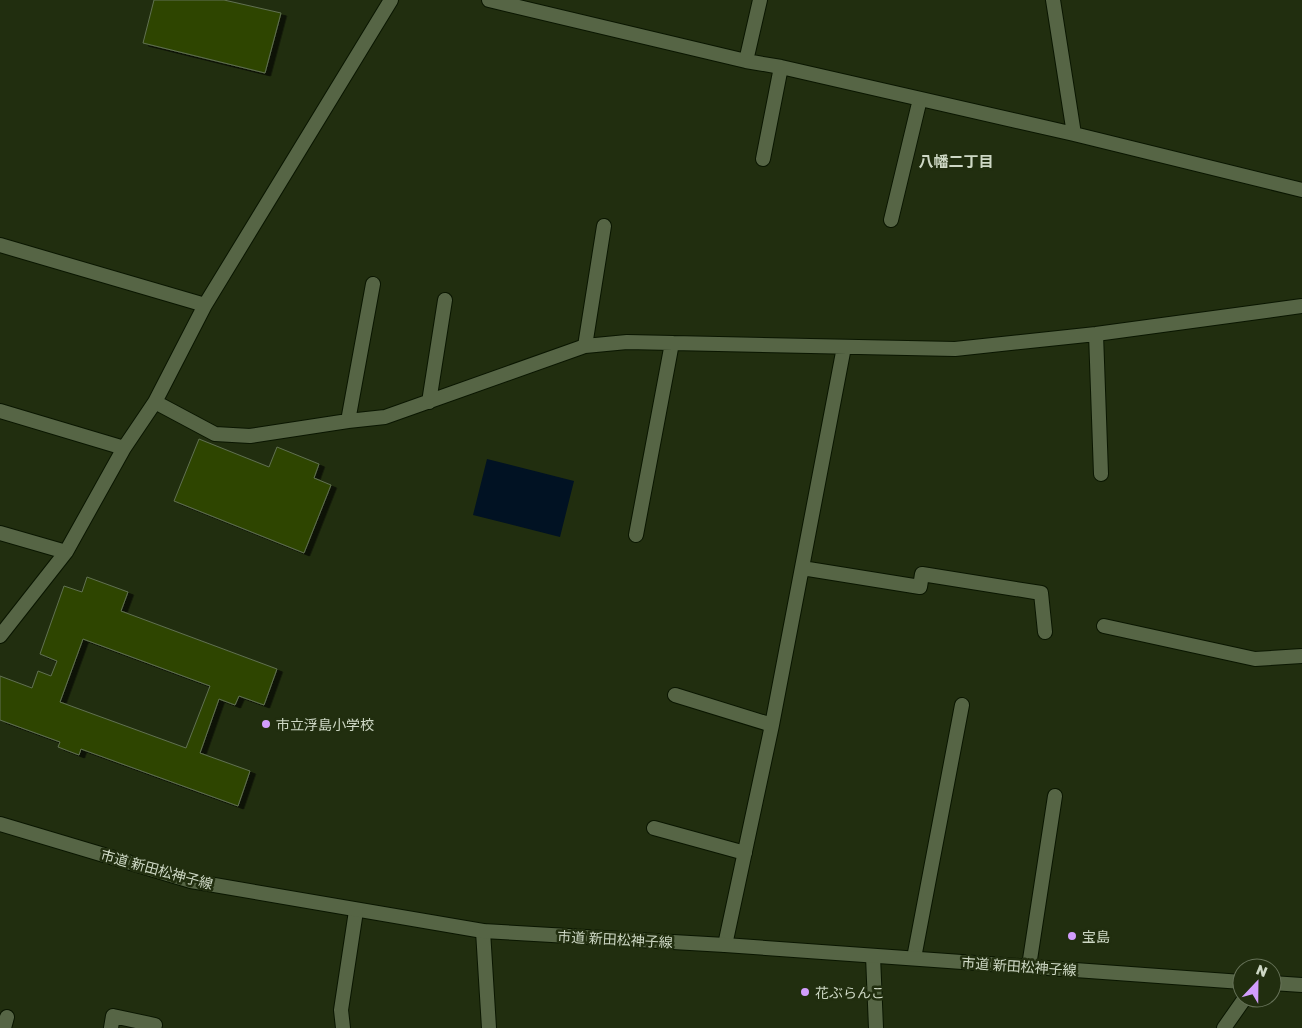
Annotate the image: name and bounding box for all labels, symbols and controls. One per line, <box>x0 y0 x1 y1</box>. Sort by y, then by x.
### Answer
district label: 八幡二丁目 <box>918 152 994 170</box>
place label: 市立浮島小学校 <box>276 716 374 733</box>
marker: 市立浮島小学校 <box>260 718 272 730</box>
street label: 市道 新田松神子線 <box>99 846 215 892</box>
street label: 市道 新田松神子線 <box>557 927 673 951</box>
place label: 宝島 <box>1082 928 1110 945</box>
marker: 宝島 <box>1066 930 1078 942</box>
street label: 市道 新田松神子線 <box>961 953 1077 979</box>
north arrow <box>1232 958 1282 1008</box>
text: N <box>1254 961 1270 980</box>
place label: 花ぶらんこ <box>815 984 885 1001</box>
marker: 花ぶらんこ <box>799 986 811 998</box>

